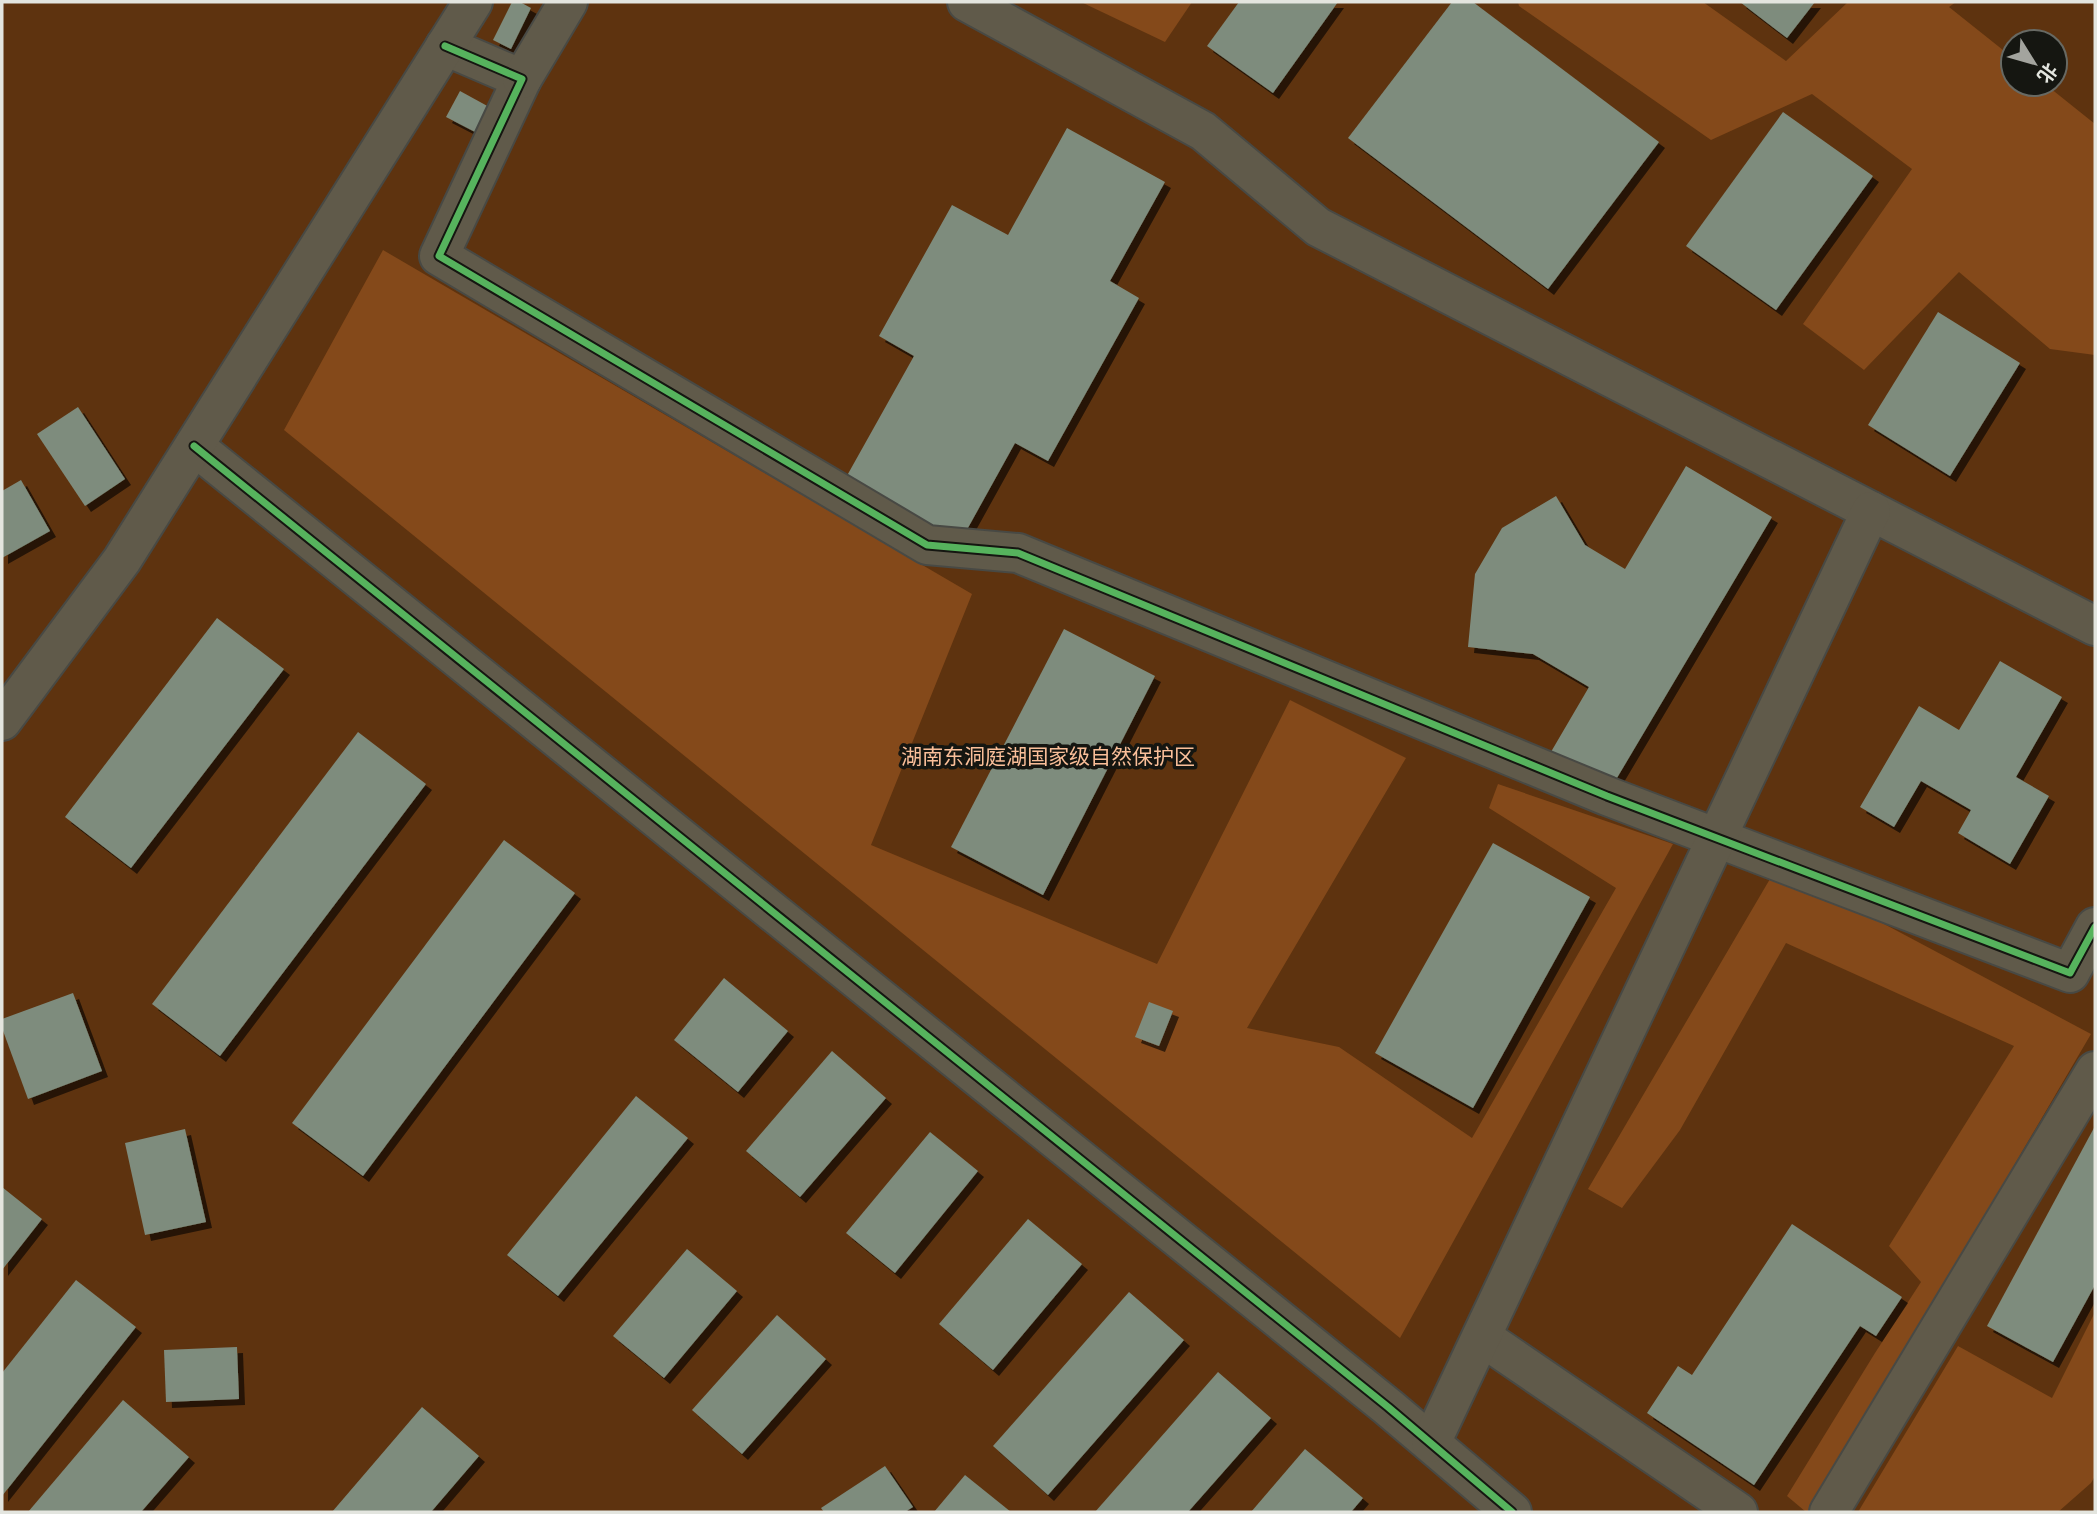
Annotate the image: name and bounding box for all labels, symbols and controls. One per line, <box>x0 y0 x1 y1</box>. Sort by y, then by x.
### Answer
north arrow <box>1999 28 2069 98</box>
text: 北 <box>2033 59 2062 87</box>
park label: 湖南东洞庭湖国家级自然保护区 <box>901 745 1195 769</box>

